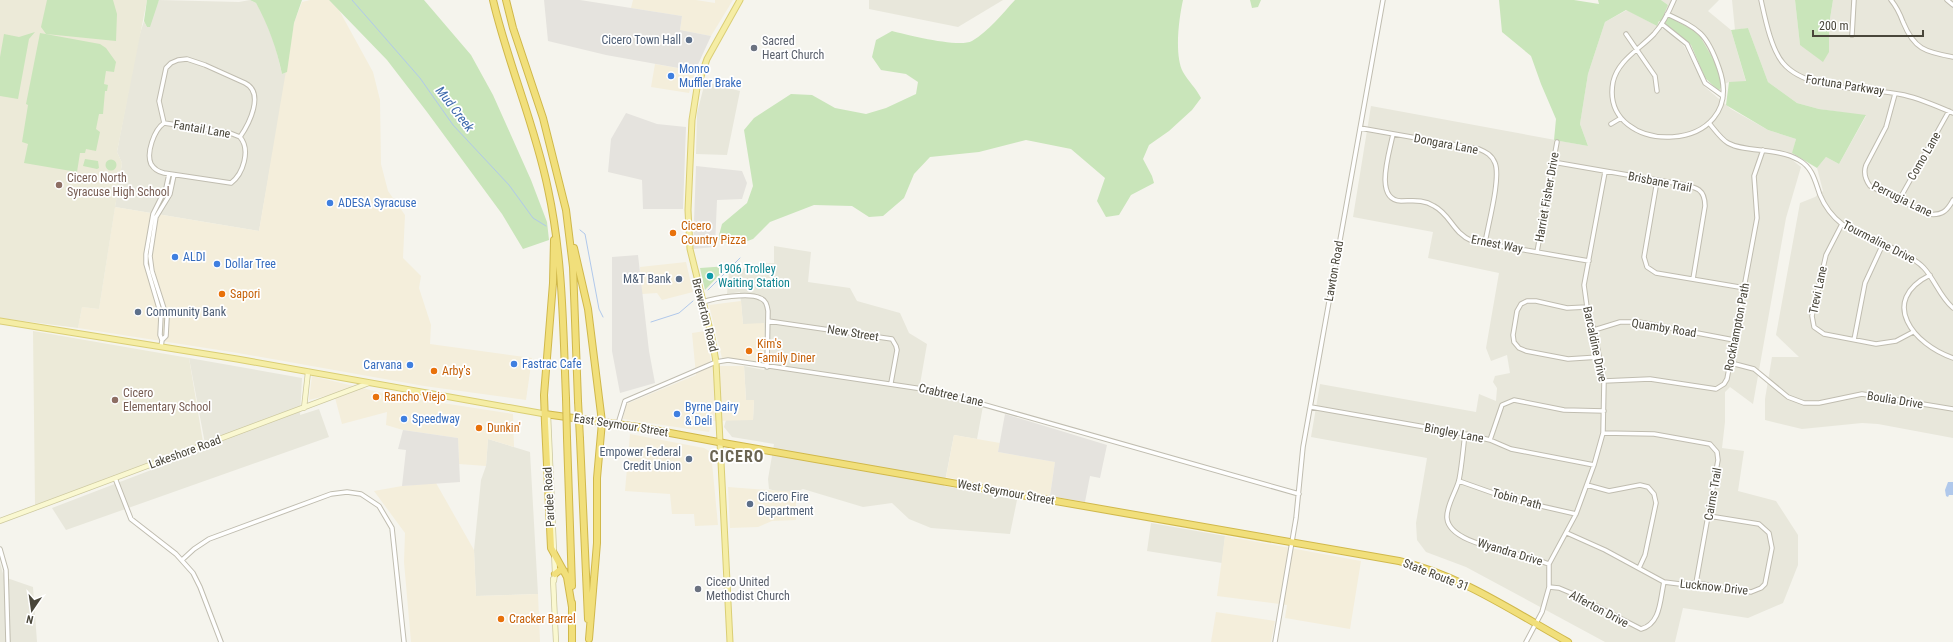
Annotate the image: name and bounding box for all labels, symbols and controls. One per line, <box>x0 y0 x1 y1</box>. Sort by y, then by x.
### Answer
scale bar <box>1813 12 1923 38</box>
text: 200 m <box>1819 19 1849 33</box>
place label: Cicero Town Hall <box>601 33 681 47</box>
place label: Sacred Heart Church <box>762 34 825 62</box>
marker: Cicero Town Hall <box>684 35 694 45</box>
marker: Sacred Heart Church <box>749 43 759 53</box>
place label: Monro Muffler Brake <box>679 62 742 90</box>
marker: Monro Muffler Brake <box>666 71 676 81</box>
street label: Fortuna Parkway <box>1805 72 1885 98</box>
water label: Mud Creek <box>433 83 477 135</box>
street label: Fantail Lane <box>172 117 232 141</box>
street label: Como Lane <box>1905 129 1944 183</box>
street label: Dongara Lane <box>1413 131 1480 157</box>
street label: Harriet Fisher Drive <box>1532 151 1562 243</box>
street label: Brisbane Trail <box>1627 169 1693 195</box>
place label: Cicero North Syracuse High School <box>67 171 170 199</box>
street label: Perrugia Lane <box>1870 178 1935 220</box>
marker: Cicero North Syracuse High School <box>54 180 64 190</box>
place label: ADESA Syracuse <box>338 196 417 210</box>
marker: ADESA Syracuse <box>325 198 335 208</box>
street label: Tourmaline Drive <box>1840 218 1918 266</box>
place label: Cicero Country Pizza <box>681 219 746 247</box>
marker: Cicero Country Pizza <box>668 228 678 238</box>
street label: Ernest Way <box>1470 232 1524 256</box>
street label: Lawton Road <box>1322 240 1346 302</box>
place label: ALDI <box>183 250 205 264</box>
marker: ALDI <box>170 252 180 262</box>
place label: Dollar Tree <box>225 257 276 271</box>
marker: Dollar Tree <box>212 259 222 269</box>
place label: 1906 Trolley Waiting Station <box>718 262 790 290</box>
street label: Trevi Lane <box>1806 264 1830 315</box>
marker: 1906 Trolley Waiting Station <box>705 271 715 281</box>
place label: M&T Bank <box>623 272 672 286</box>
marker: M&T Bank <box>674 274 684 284</box>
street label: Brewerton Road <box>689 277 721 353</box>
street label: Rockhampton Path <box>1722 282 1752 372</box>
place label: Sapori <box>230 287 260 301</box>
marker: Sapori <box>217 289 227 299</box>
place label: Community Bank <box>146 305 227 319</box>
street label: Barcaldine Drive <box>1580 305 1610 383</box>
marker: Community Bank <box>133 307 143 317</box>
street label: Quamby Road <box>1631 316 1697 340</box>
street label: New Street <box>826 322 880 344</box>
place label: Kim's Family Diner <box>757 337 816 365</box>
marker: Kim's Family Diner <box>744 346 754 356</box>
place label: Fastrac Cafe <box>522 357 582 371</box>
place label: Carvana <box>363 358 402 372</box>
marker: Fastrac Cafe <box>509 359 519 369</box>
marker: Carvana <box>405 360 415 370</box>
place label: Arby's <box>442 364 471 378</box>
marker: Arby's <box>429 366 439 376</box>
street label: Crabtree Lane <box>917 381 985 409</box>
place label: Cicero Elementary School <box>123 386 211 414</box>
street label: Boulia Drive <box>1866 389 1924 411</box>
place label: Rancho Viejo <box>384 390 446 404</box>
marker: Rancho Viejo <box>371 392 381 402</box>
marker: Cicero Elementary School <box>110 395 120 405</box>
place label: Byrne Dairy & Deli <box>685 400 739 428</box>
marker: Byrne Dairy & Deli <box>672 409 682 419</box>
street label: East Seymour Street <box>573 411 670 439</box>
place label: Speedway <box>412 412 460 426</box>
marker: Speedway <box>399 414 409 424</box>
street label: Bingley Lane <box>1423 420 1485 446</box>
place label: Dunkin' <box>487 421 521 435</box>
marker: Dunkin' <box>474 423 484 433</box>
street label: Lakeshore Road <box>147 432 223 472</box>
place label: Empower Federal Credit Union <box>599 445 681 473</box>
district label: CICERO <box>710 447 764 466</box>
marker: Empower Federal Credit Union <box>684 454 694 464</box>
street label: Pardee Road <box>540 467 558 527</box>
street label: Cairns Trail <box>1701 467 1725 521</box>
street label: West Seymour Street <box>956 477 1056 508</box>
street label: Tobin Path <box>1491 486 1543 512</box>
place label: Cicero Fire Department <box>758 490 814 518</box>
marker: Cicero Fire Department <box>745 499 755 509</box>
street label: Wyandra Drive <box>1476 535 1545 569</box>
street label: State Route 31 <box>1401 556 1471 594</box>
place label: Cicero United Methodist Church <box>706 575 790 603</box>
street label: Lucknow Drive <box>1679 576 1749 598</box>
marker: Cicero United Methodist Church <box>693 584 703 594</box>
street label: Alferton Drive <box>1567 588 1631 631</box>
north arrow <box>12 590 52 630</box>
text: N <box>25 612 35 626</box>
place label: Cracker Barrel <box>509 612 576 626</box>
marker: Cracker Barrel <box>496 614 506 624</box>

